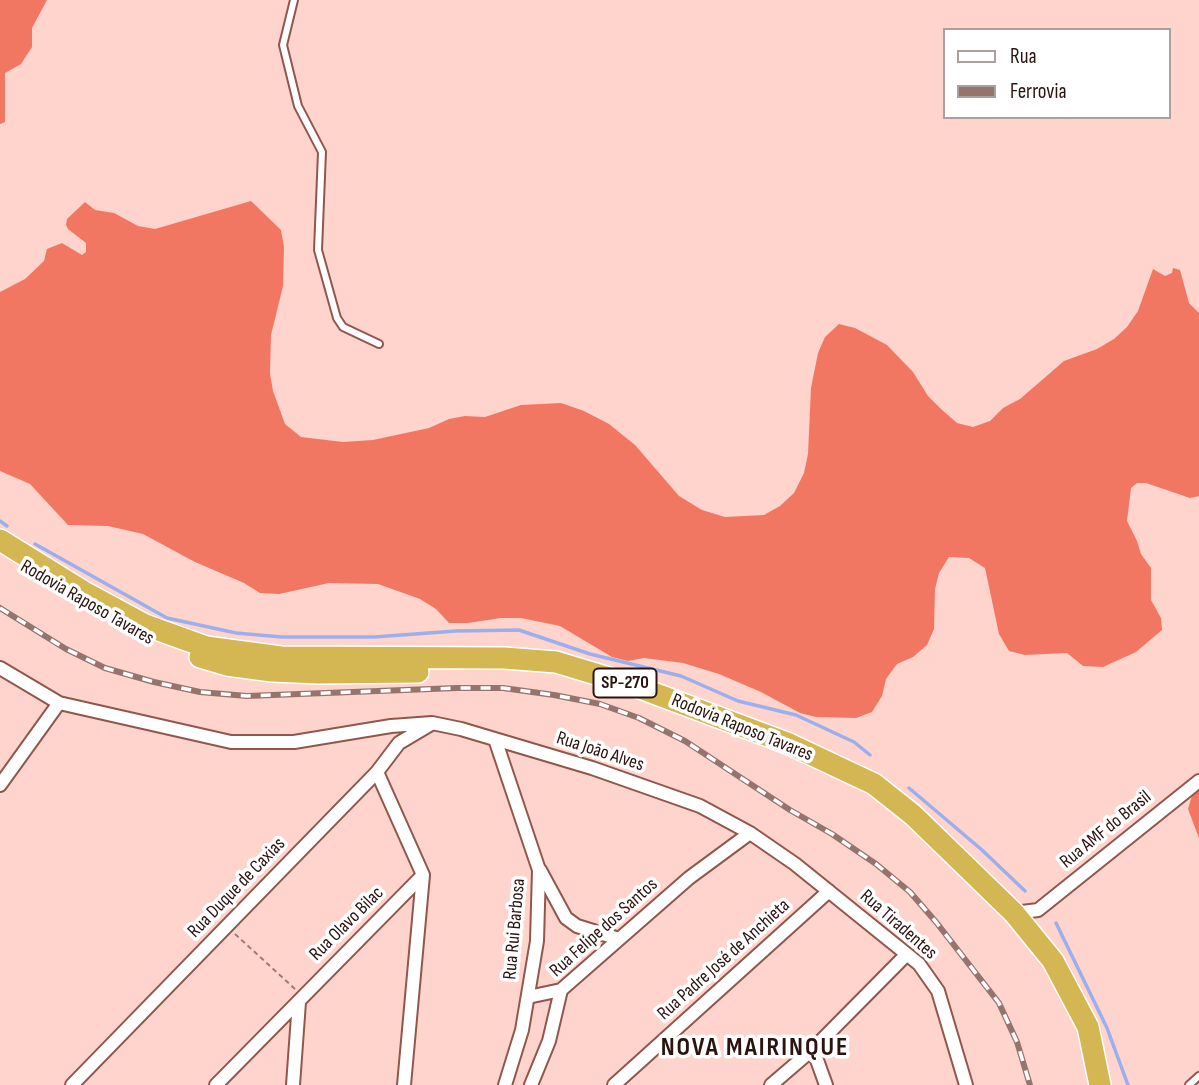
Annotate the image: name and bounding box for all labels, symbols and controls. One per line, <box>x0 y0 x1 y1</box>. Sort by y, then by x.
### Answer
legend <box>944 28 1171 119</box>
text: Rua <box>1010 44 1037 69</box>
text: Ferrovia <box>1010 79 1067 104</box>
street label: Rodovia Raposo Tavares <box>16 556 158 650</box>
road number: SP-270 <box>594 668 656 698</box>
street label: Rodovia Raposo Tavares <box>668 689 816 767</box>
street label: Rua João Alves <box>553 727 647 777</box>
street label: Rua AMF do Brasil <box>1056 786 1156 874</box>
street label: Rua Duque de Caxias <box>183 833 291 943</box>
street label: Rua Felipe dos Santos <box>545 874 663 982</box>
street label: Rua Rui Barbosa <box>499 877 531 981</box>
street label: Rua Olavo Bilac <box>305 882 389 966</box>
street label: Rua Tiradentes <box>855 885 941 965</box>
street label: Rua Padre José de Anchieta <box>653 895 795 1025</box>
district label: NOVA MAIRINQUE <box>662 1032 848 1064</box>

